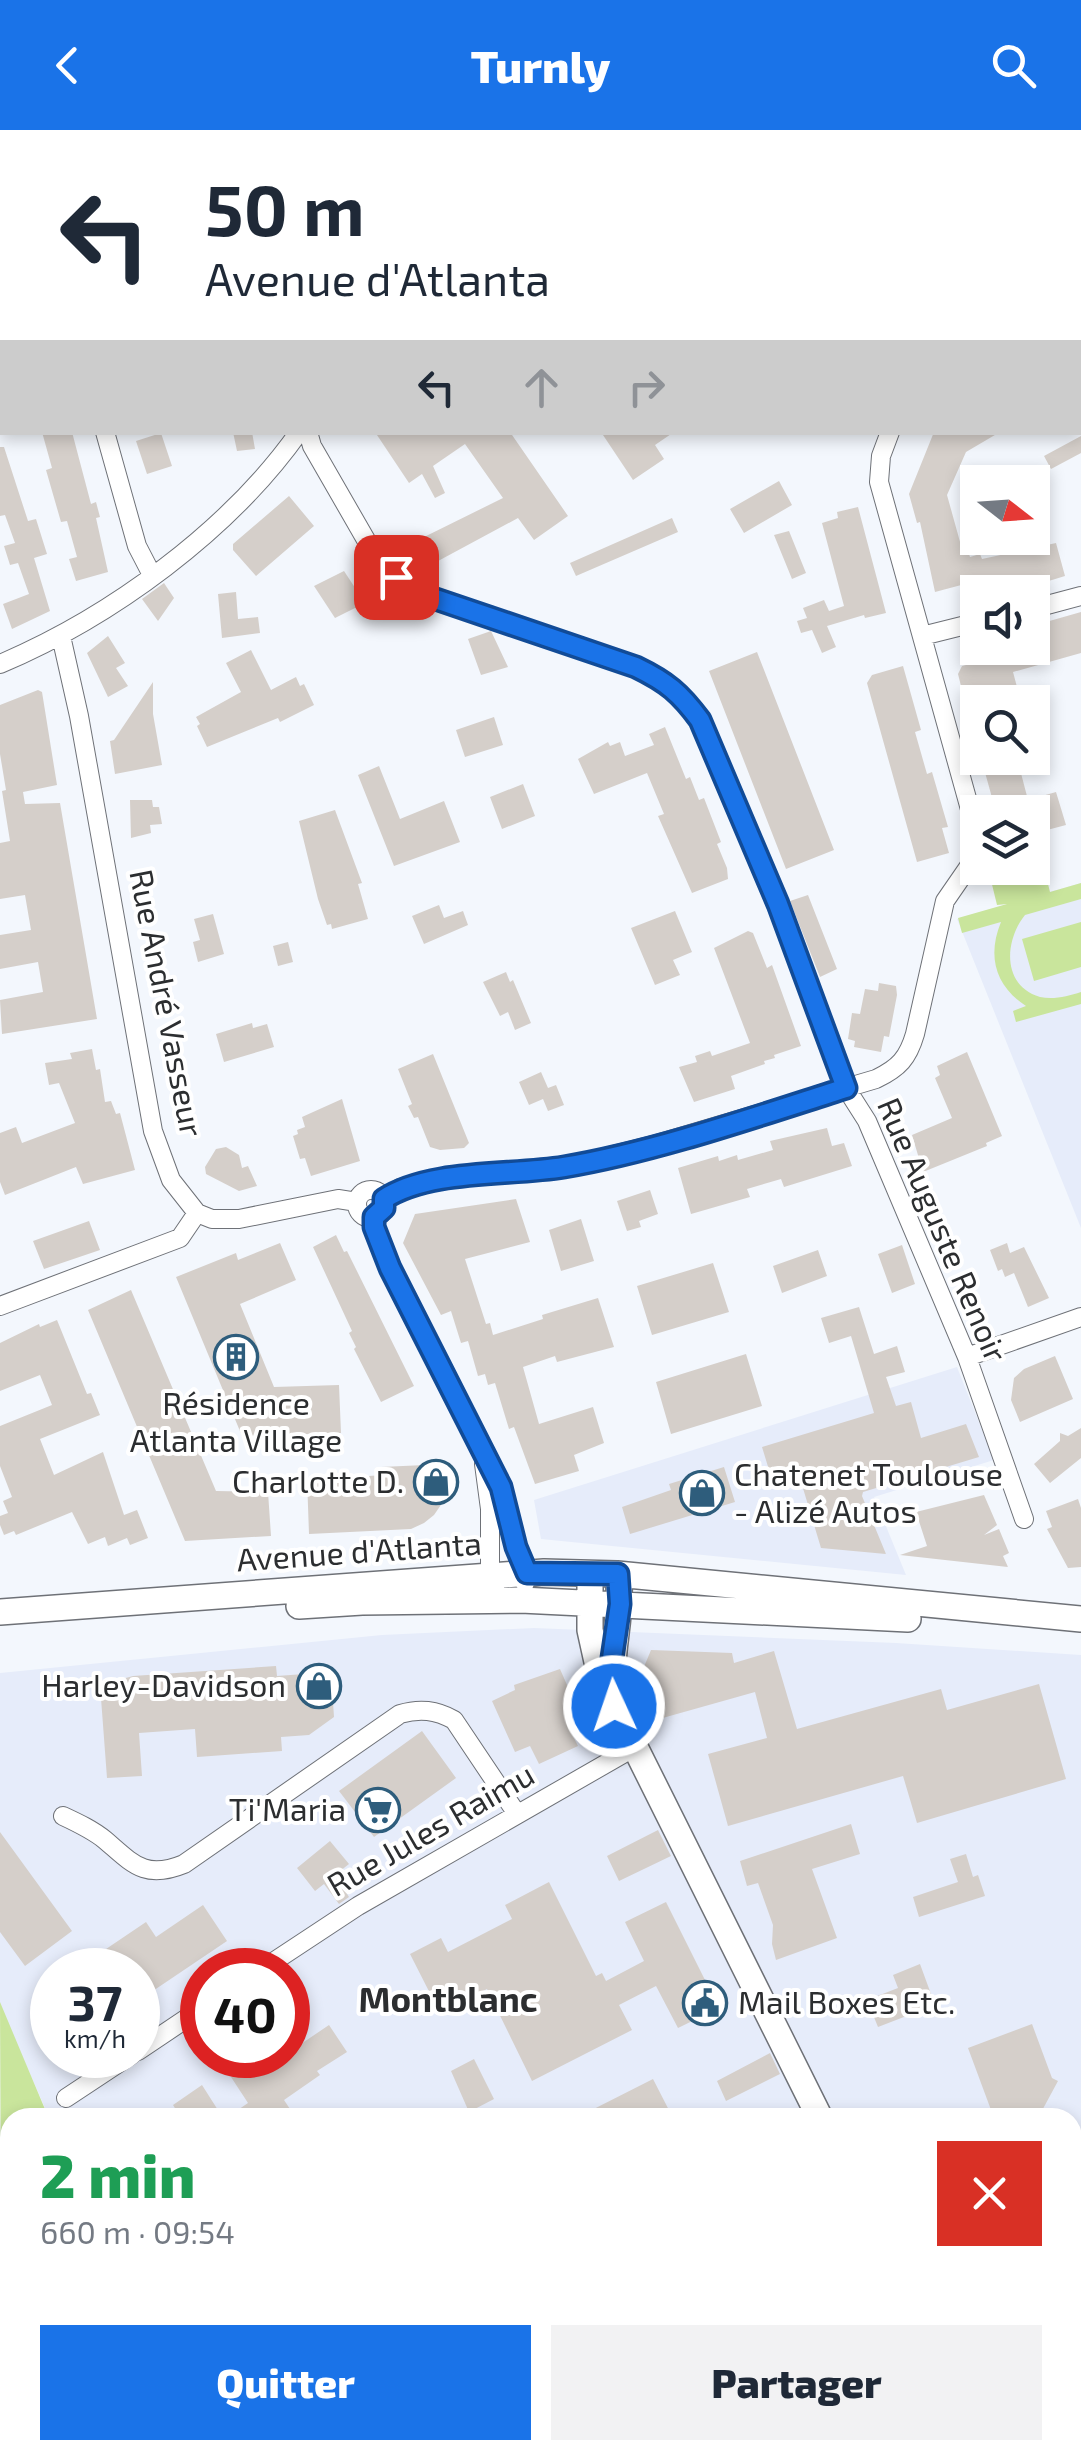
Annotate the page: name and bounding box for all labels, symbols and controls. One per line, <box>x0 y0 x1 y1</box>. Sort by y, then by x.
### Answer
icon: back <box>40 38 95 93</box>
text: Turnly <box>471 38 610 92</box>
icon: search <box>986 38 1041 93</box>
text: 50 m <box>205 166 365 250</box>
icon: left <box>40 170 170 300</box>
text: Avenue d'Atlanta <box>205 251 550 305</box>
icon: left <box>409 360 464 415</box>
icon: ahead <box>514 360 569 415</box>
icon: right <box>619 360 674 415</box>
north arrow <box>960 465 1050 555</box>
map controls <box>960 465 1050 885</box>
pin <box>354 535 439 620</box>
icon: arrive <box>369 550 424 605</box>
button: sound <box>960 575 1050 665</box>
button: search <box>960 685 1050 775</box>
button: layers <box>960 795 1050 885</box>
street label: Rue André Vasseur <box>123 866 213 1140</box>
street label: Rue Auguste Renoir <box>871 1092 1017 1367</box>
building icon: Résidence Atlanta Village <box>213 1334 259 1380</box>
place label: Résidence Atlanta Village <box>130 1383 342 1458</box>
place label: Chatenet Toulouse - Alizé Autos <box>734 1454 1003 1529</box>
shop icon: Charlotte D. <box>413 1459 459 1505</box>
place label: Charlotte D. <box>232 1461 404 1499</box>
shop icon: Chatenet Toulouse - Alizé Autos <box>679 1470 725 1516</box>
street label: Avenue d'Atlanta <box>235 1522 483 1578</box>
position arrow <box>562 1654 666 1758</box>
shop icon: Harley-Davidson <box>296 1663 342 1709</box>
place label: Harley-Davidson <box>41 1665 286 1703</box>
street label: Rue Jules Raimu <box>320 1754 540 1903</box>
supermarket icon: Ti'Maria <box>355 1787 401 1833</box>
place label: Ti'Maria <box>229 1789 346 1827</box>
speed limit sign: 40 <box>180 1948 310 2078</box>
text: 37 <box>68 1971 122 2031</box>
district label: Montblanc <box>358 1977 538 2019</box>
public building icon: Mail Boxes Etc. <box>682 1980 728 2026</box>
place label: Mail Boxes Etc. <box>738 1982 955 2020</box>
text: km/h <box>64 2023 126 2053</box>
text: 2 min <box>40 2138 195 2210</box>
button: close <box>937 2141 1042 2246</box>
text: 660 m · 09:54 <box>40 2212 235 2250</box>
button: Quitter <box>40 2325 531 2440</box>
button: Partager <box>551 2325 1042 2440</box>

